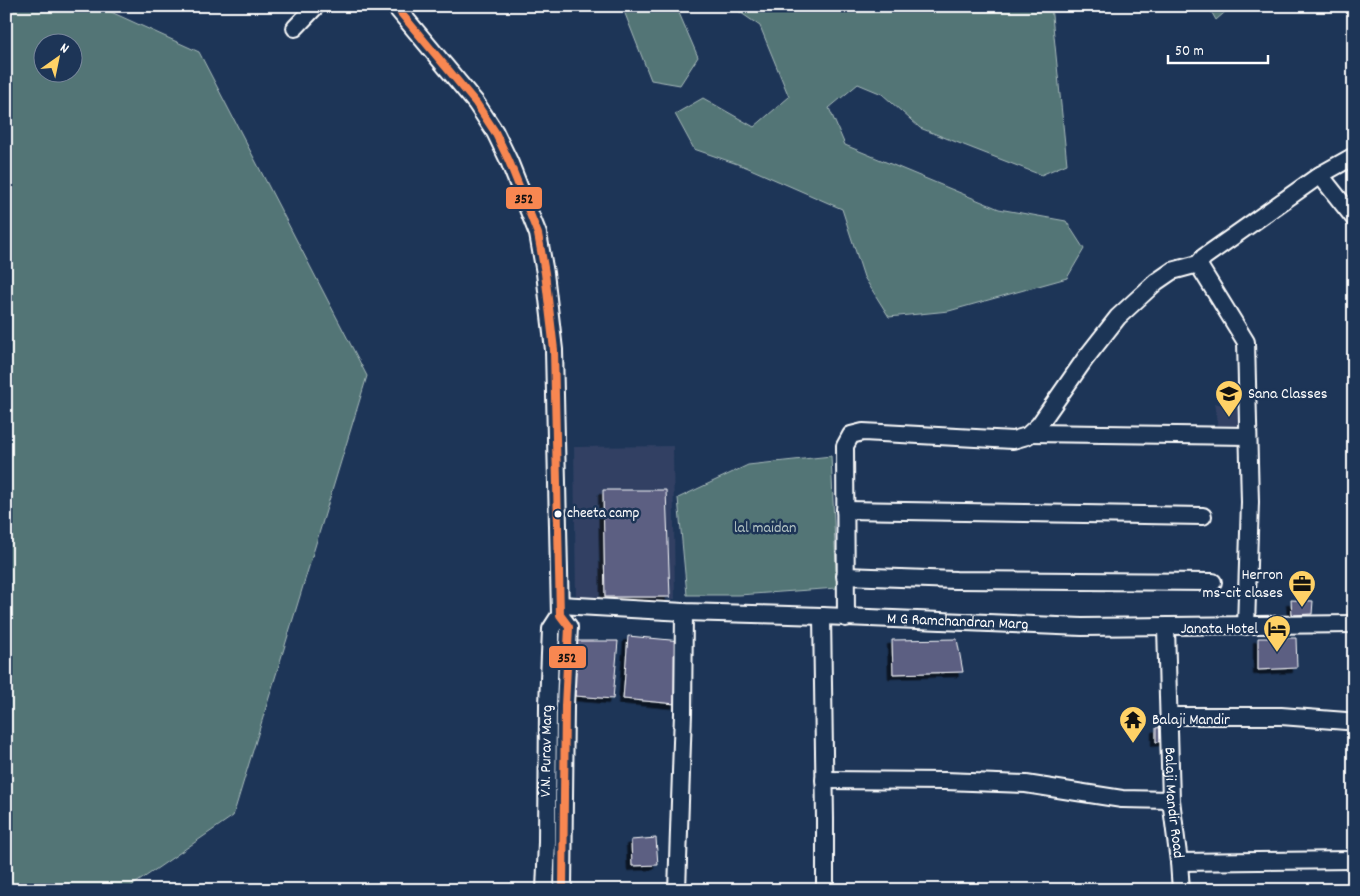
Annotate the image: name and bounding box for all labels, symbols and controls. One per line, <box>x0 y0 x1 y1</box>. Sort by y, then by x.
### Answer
north arrow <box>32 32 82 82</box>
scale bar <box>1168 32 1268 64</box>
text: N <box>56 39 72 59</box>
text: 50 m <box>1175 41 1204 63</box>
line badge: 352 <box>505 186 543 210</box>
text: 352 <box>515 190 533 210</box>
school or university icon: Sana Classes <box>1214 379 1244 418</box>
place label: Sana Classes <box>1248 383 1328 406</box>
place label: cheeta camp <box>567 503 639 525</box>
marker: cheeta camp <box>553 509 563 519</box>
park label: lal maidan <box>734 517 796 540</box>
place label: Herron ms-cit clases <box>1203 564 1283 605</box>
office icon: Herron ms-cit clases <box>1287 569 1317 608</box>
street label: M G Ramchandran Marg <box>886 607 1029 636</box>
hotel icon: Janata Hotel <box>1262 614 1292 653</box>
place label: Janata Hotel <box>1181 618 1258 641</box>
line badge: 352 <box>548 645 587 669</box>
text: 352 <box>558 649 576 669</box>
street label: V.N. Purav Marg <box>535 705 559 797</box>
temple icon: Balaji Mandir <box>1118 705 1148 744</box>
place label: Balaji Mandir <box>1152 709 1230 732</box>
street label: Balaji Mandir Road <box>1158 747 1190 860</box>

